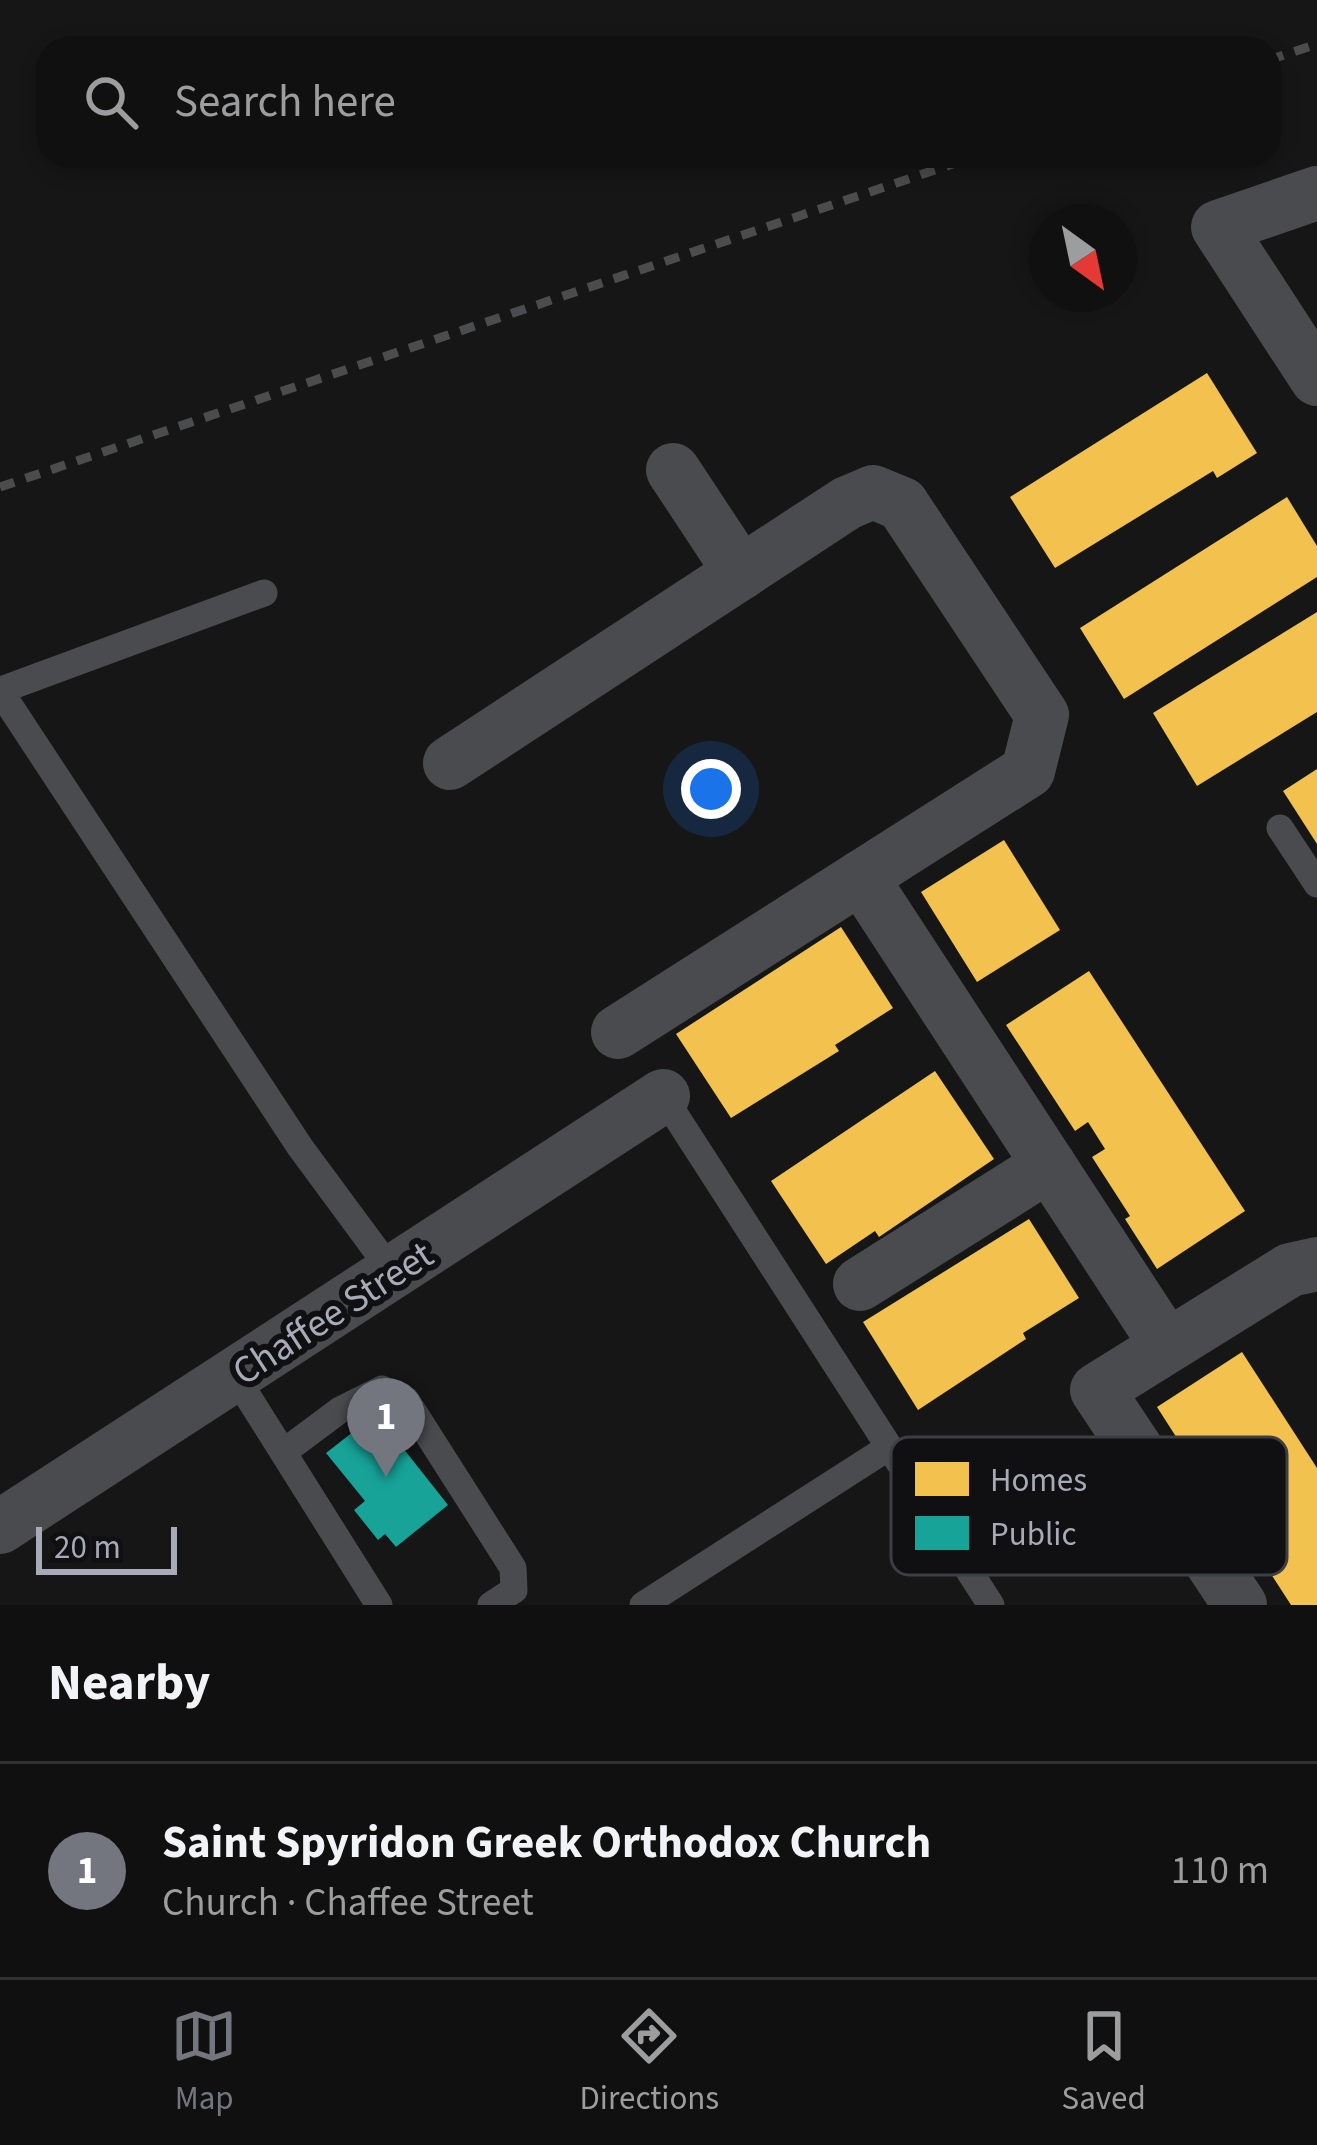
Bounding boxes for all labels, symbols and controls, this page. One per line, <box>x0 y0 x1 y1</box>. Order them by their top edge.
search box <box>36 36 1281 168</box>
icon: search <box>78 69 144 135</box>
text: Search here <box>174 70 396 134</box>
north arrow <box>1029 204 1137 312</box>
your location <box>681 759 741 819</box>
street label: Chaffee Street <box>222 1228 445 1400</box>
pin: 1 <box>347 1378 425 1477</box>
legend <box>891 1437 1287 1575</box>
text: Homes <box>990 1457 1087 1504</box>
text: Public <box>990 1511 1076 1558</box>
scale bar <box>36 1521 177 1574</box>
text: 20 m <box>54 1524 121 1571</box>
text: Nearby <box>48 1647 210 1719</box>
text: Saint Spyridon Greek Orthodox Church <box>162 1811 931 1875</box>
text: 1 <box>77 1843 97 1899</box>
text: 110 m <box>1171 1843 1269 1899</box>
text: Church · Chaffee Street <box>162 1875 534 1931</box>
tab: Map <box>171 2003 237 2122</box>
tab: Directions <box>580 2003 719 2122</box>
tab: Saved <box>1062 2003 1146 2122</box>

